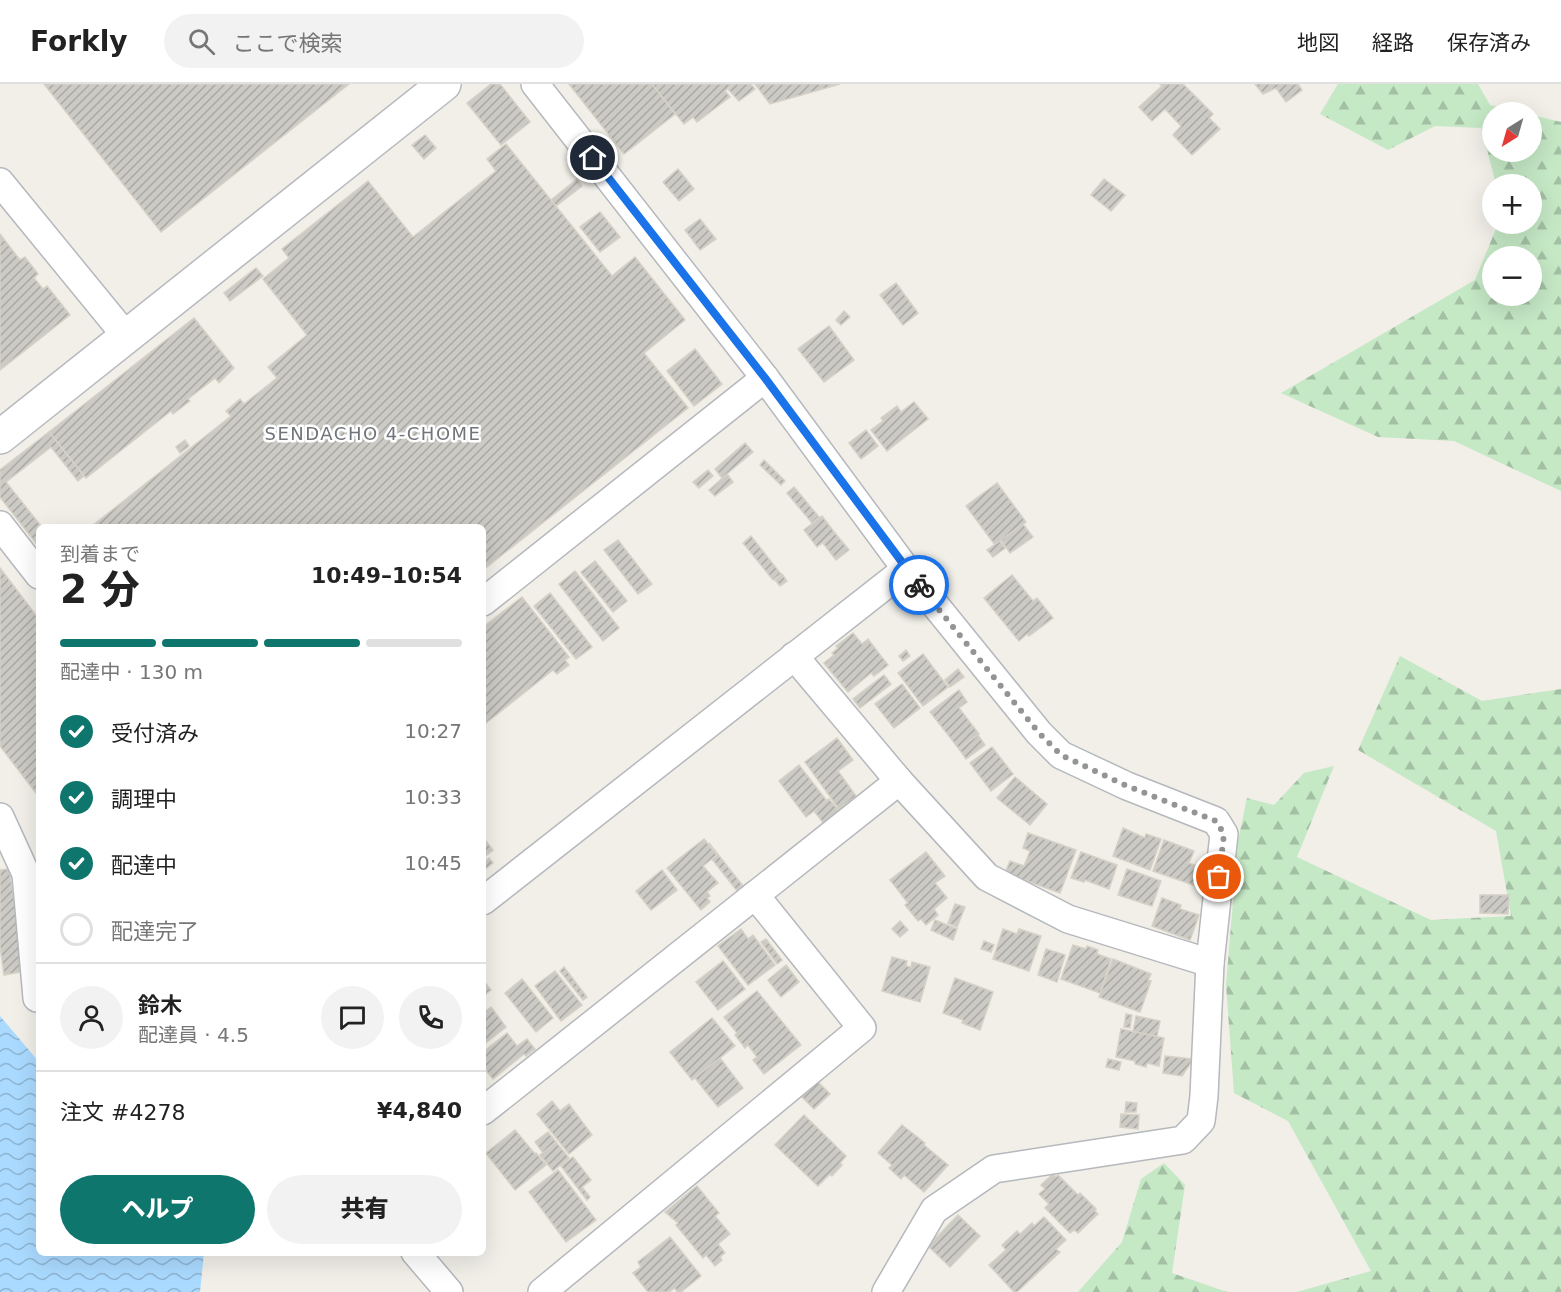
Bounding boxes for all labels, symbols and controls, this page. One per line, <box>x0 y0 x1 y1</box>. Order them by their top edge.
search box <box>164 14 584 68</box>
text: Forkly <box>30 25 128 58</box>
icon: search <box>185 25 218 58</box>
text: ここで検索 <box>233 31 343 56</box>
text: 地図 <box>1297 31 1339 55</box>
text: 経路 <box>1372 31 1414 55</box>
text: 保存済み <box>1447 31 1531 55</box>
north arrow <box>1482 102 1542 162</box>
map controls <box>1482 102 1542 306</box>
pin <box>567 132 618 183</box>
icon: home <box>576 141 609 174</box>
button: + <box>1482 174 1542 234</box>
button: − <box>1482 246 1542 306</box>
district label: SENDACHO 4-CHOME <box>265 423 481 444</box>
text: 到着まで <box>60 542 140 566</box>
courier <box>889 555 949 615</box>
text: 10:49–10:54 <box>311 563 462 588</box>
text: 2 分 <box>60 567 140 612</box>
icon: bike <box>903 569 936 602</box>
text: 配達中 · 130 m <box>60 660 203 684</box>
icon: check <box>60 715 93 748</box>
text: 10:27 <box>404 719 462 743</box>
text: 受付済み <box>111 721 199 746</box>
icon: check <box>60 781 93 814</box>
text: 10:33 <box>404 785 462 809</box>
text: 調理中 <box>111 787 177 812</box>
icon: check <box>60 847 93 880</box>
text: 10:45 <box>404 851 462 875</box>
pin <box>1193 851 1244 902</box>
text: 配達中 <box>111 853 177 878</box>
icon: bag <box>1202 860 1235 893</box>
text: 配達完了 <box>111 919 199 944</box>
button: person <box>60 986 123 1049</box>
button: chat <box>321 986 384 1049</box>
button: phone <box>399 986 462 1049</box>
text: 鈴木 <box>138 993 182 1018</box>
text: 配達員 · 4.5 <box>138 1023 249 1047</box>
text: ¥4,840 <box>377 1098 462 1123</box>
text: 注文 #4278 <box>60 1100 185 1125</box>
button: ヘルプ <box>60 1175 255 1244</box>
button: 共有 <box>267 1175 462 1244</box>

